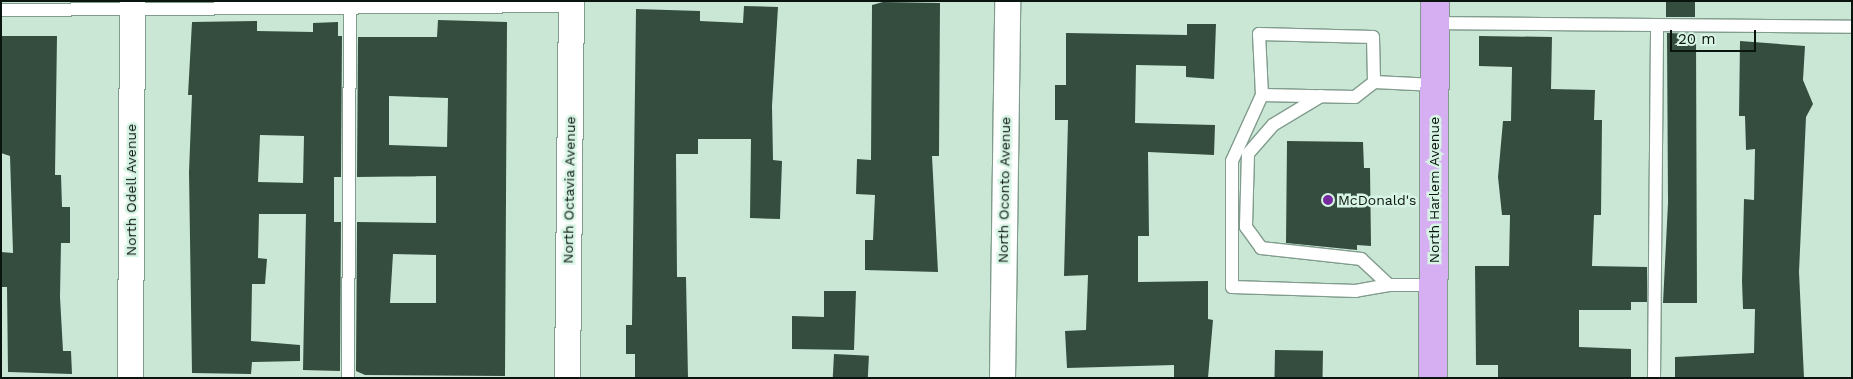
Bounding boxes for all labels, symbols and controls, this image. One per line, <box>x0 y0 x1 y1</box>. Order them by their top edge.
scale bar <box>1673 20 1759 52</box>
text: 20 m <box>1678 30 1716 48</box>
street label: North Octavia Avenue <box>559 116 579 264</box>
street label: North Oconto Avenue <box>994 116 1014 264</box>
street label: North Harlem Avenue <box>1426 117 1442 263</box>
street label: North Odell Avenue <box>123 123 139 257</box>
place label: McDonald's <box>1338 192 1416 208</box>
marker: McDonald's <box>1322 194 1334 206</box>

